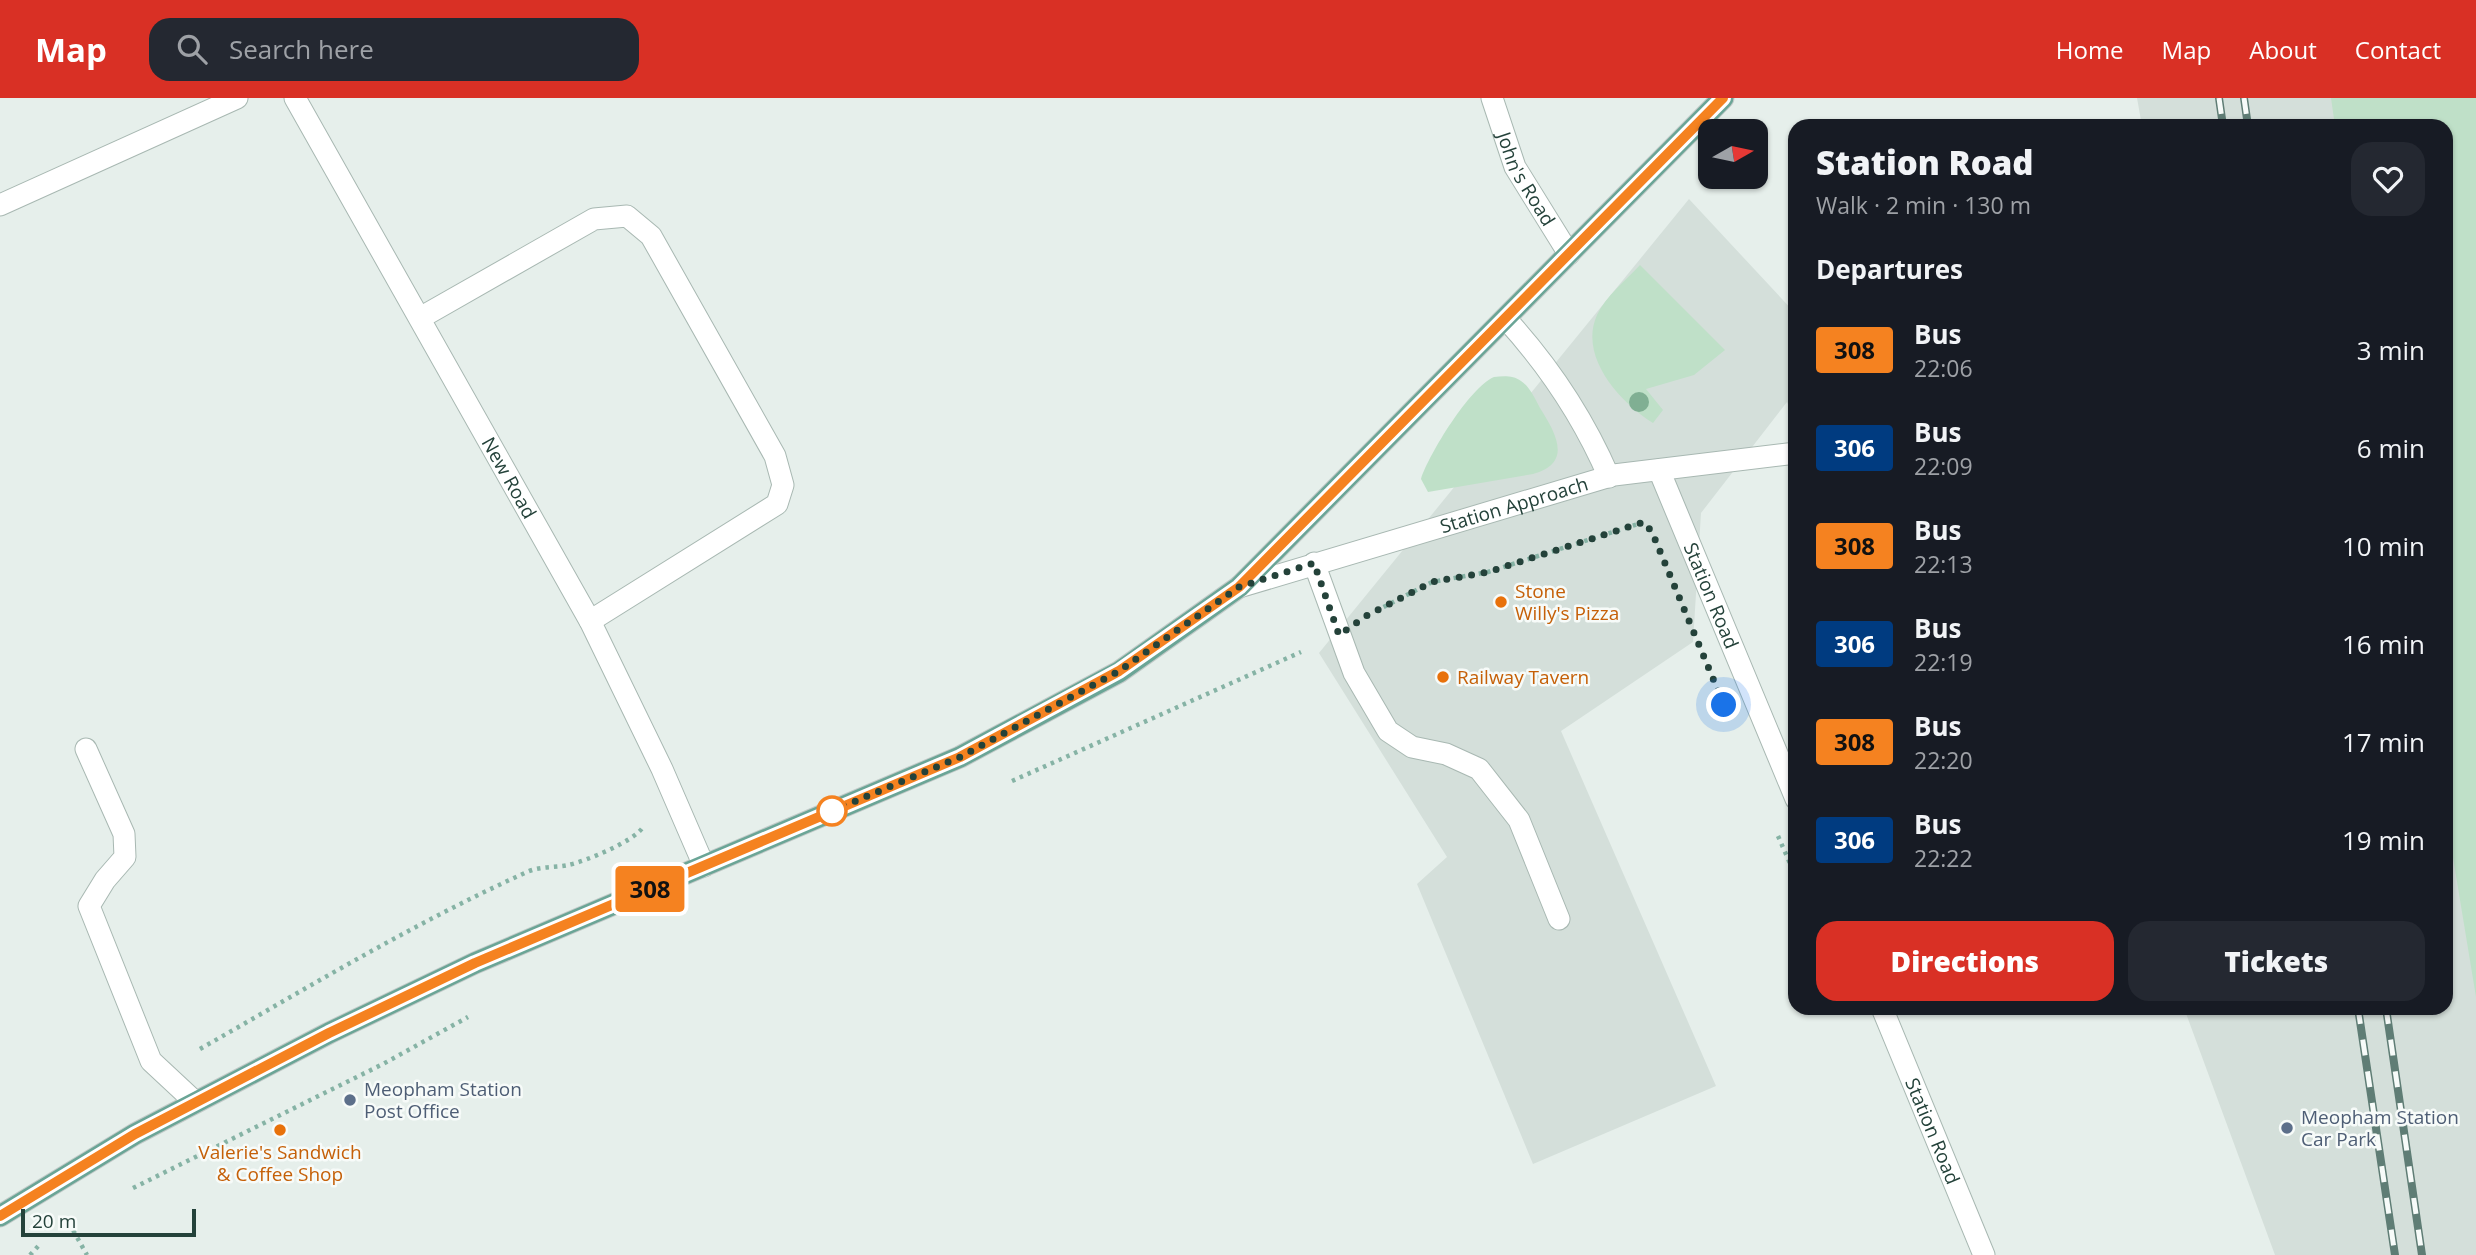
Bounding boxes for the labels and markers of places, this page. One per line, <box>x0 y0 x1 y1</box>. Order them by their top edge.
place label: Stone Willy's Pizza <box>1515 578 1619 626</box>
marker: Stone Willy's Pizza <box>1493 594 1509 610</box>
place label: Railway Tavern <box>1457 664 1589 690</box>
marker: Railway Tavern <box>1435 669 1451 685</box>
unlabelled marker <box>817 796 847 826</box>
place label: Meopham Station Post Office <box>364 1076 522 1124</box>
marker: Meopham Station Post Office <box>342 1092 358 1108</box>
place label: Meopham Station Car Park <box>2301 1104 2459 1152</box>
marker: Meopham Station Car Park <box>2279 1120 2295 1136</box>
marker: Valerie's Sandwich & Coffee Shop <box>272 1122 288 1138</box>
place label: Valerie's Sandwich & Coffee Shop <box>198 1139 362 1187</box>

